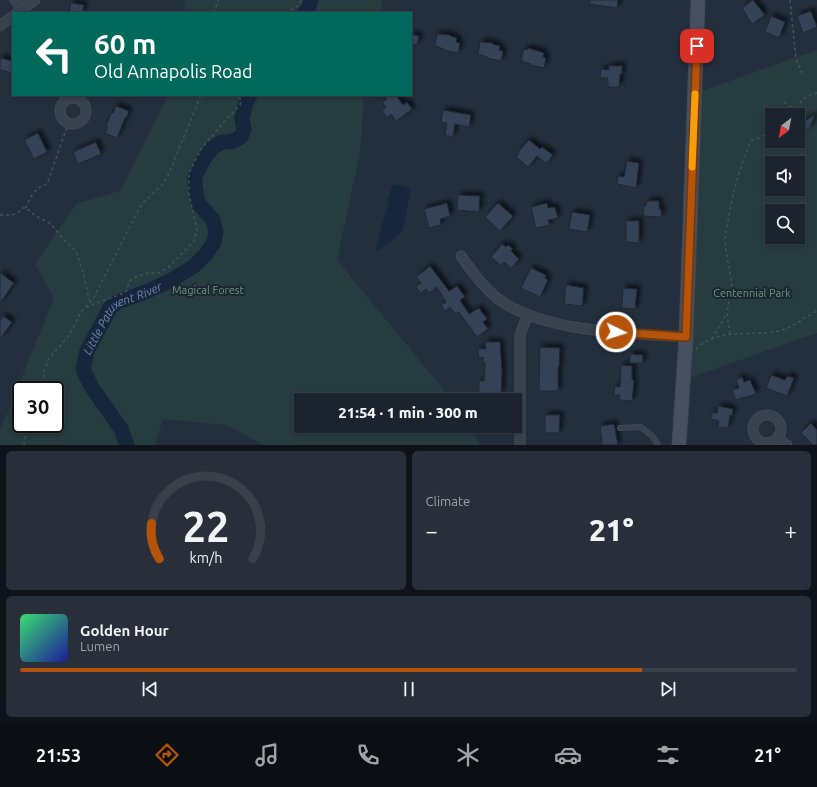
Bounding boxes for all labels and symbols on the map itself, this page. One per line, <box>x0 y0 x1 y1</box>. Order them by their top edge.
pin <box>680 29 714 63</box>
north arrow <box>765 108 805 148</box>
water label: Little Patuxent River <box>80 279 164 356</box>
park label: Magical Forest <box>172 284 245 296</box>
park label: Centennial Park <box>713 287 791 299</box>
position arrow <box>595 311 637 353</box>
speed limit sign: 30 <box>12 381 64 433</box>

